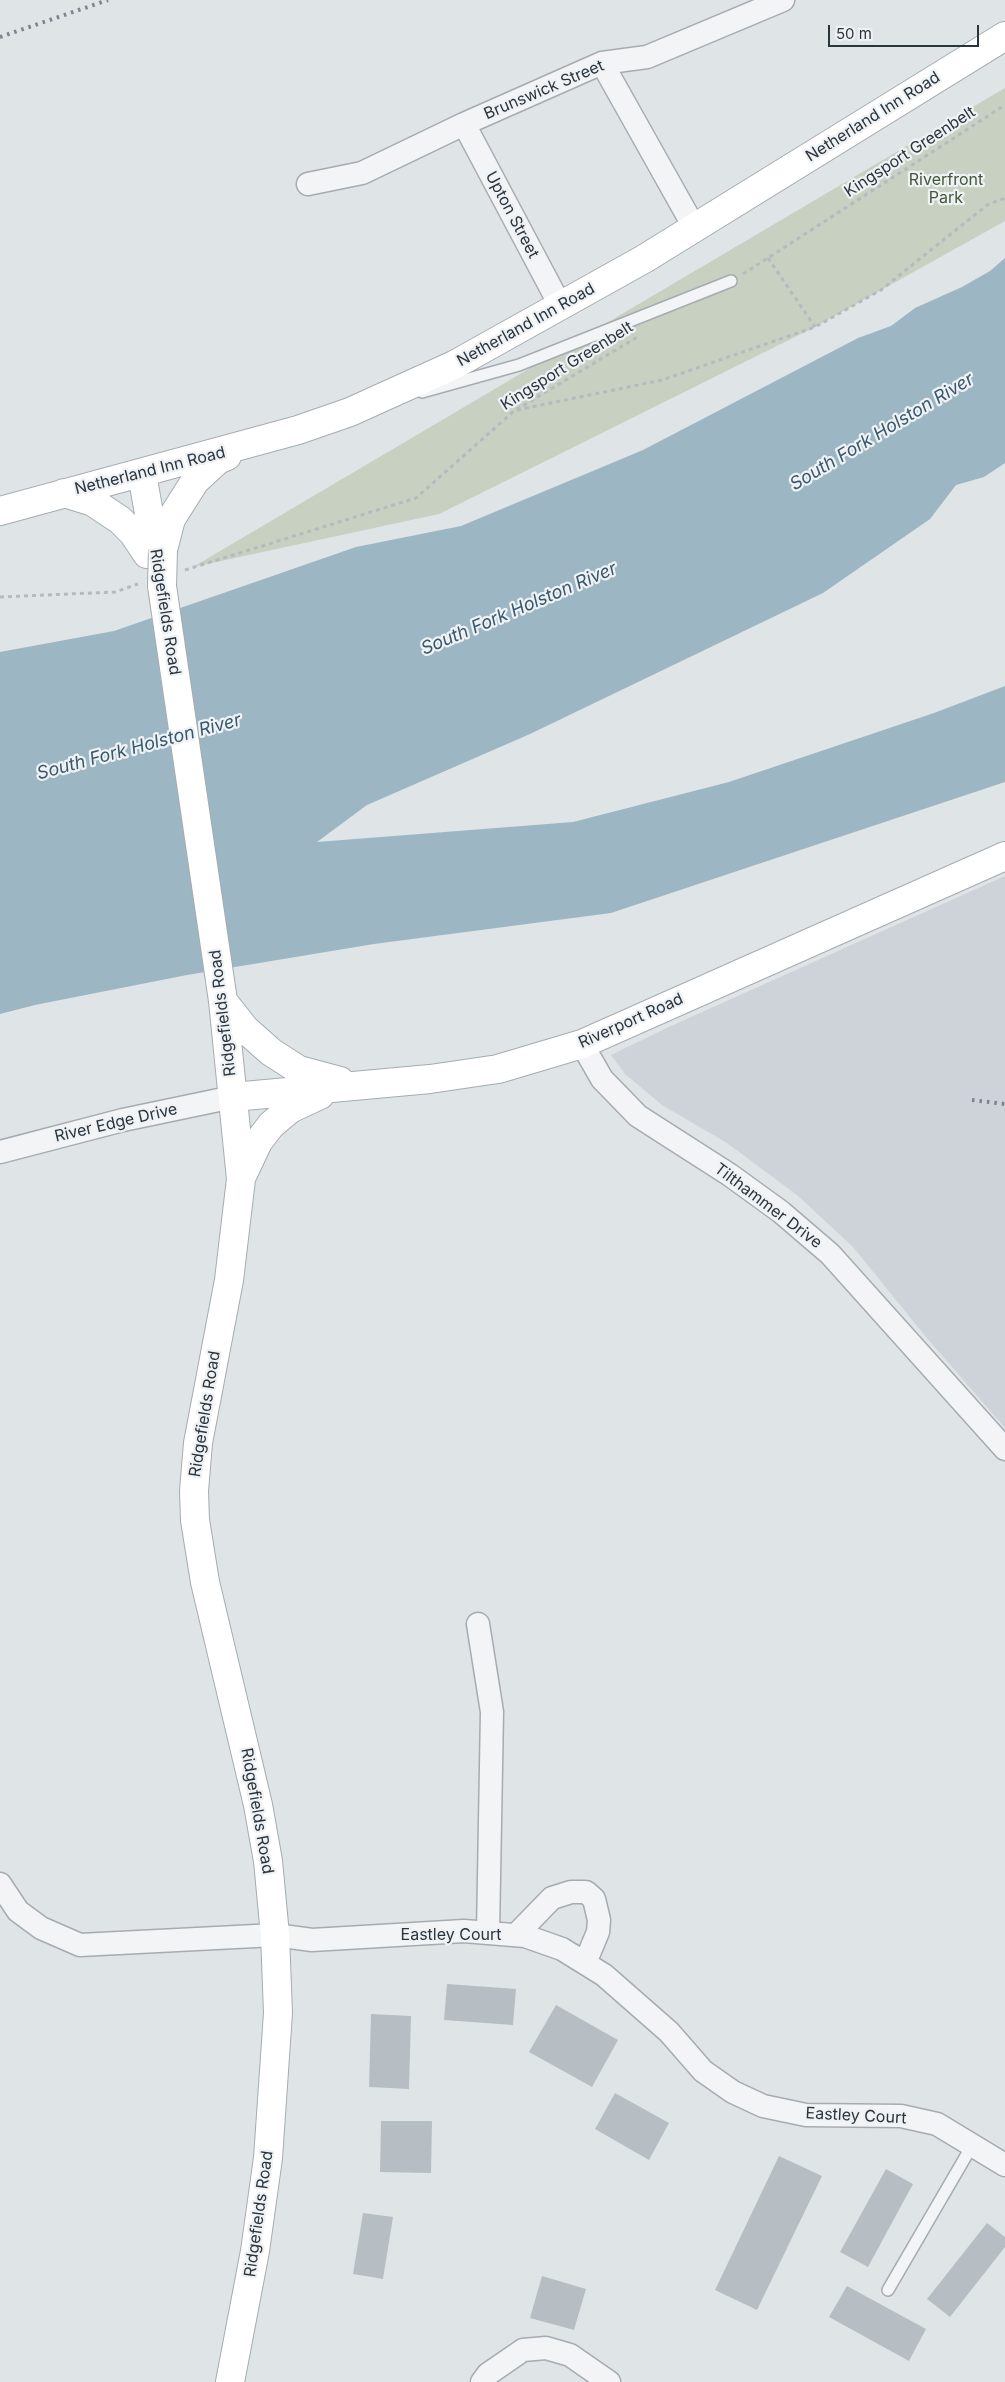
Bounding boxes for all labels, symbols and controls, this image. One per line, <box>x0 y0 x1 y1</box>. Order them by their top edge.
scale bar <box>830 15 981 47</box>
text: 50 m <box>836 24 872 43</box>
street label: Brunswick Street <box>481 56 607 124</box>
street label: Netherland Inn Road <box>802 68 944 166</box>
street label: Kingsport Greenbelt <box>841 102 979 202</box>
street label: Upton Street <box>481 168 543 262</box>
park label: Riverfront Park <box>909 170 983 208</box>
street label: Netherland Inn Road <box>454 279 598 371</box>
street label: Kingsport Greenbelt <box>497 318 637 414</box>
water label: South Fork Holston River <box>786 369 978 495</box>
street label: Netherland Inn Road <box>73 443 227 499</box>
street label: Ridgefields Road <box>146 548 184 676</box>
water label: South Fork Holston River <box>418 558 620 660</box>
water label: South Fork Holston River <box>35 709 243 785</box>
street label: Ridgefields Road <box>206 949 240 1077</box>
street label: Riverport Road <box>576 989 686 1053</box>
street label: River Edge Drive <box>53 1100 179 1146</box>
street label: Tilthammer Drive <box>710 1159 826 1253</box>
street label: Ridgefields Road <box>186 1350 224 1478</box>
street label: Ridgefields Road <box>236 1747 278 1875</box>
street label: Eastley Court <box>401 1925 501 1945</box>
street label: Eastley Court <box>805 2104 907 2128</box>
street label: Ridgefields Road <box>241 2150 277 2278</box>

